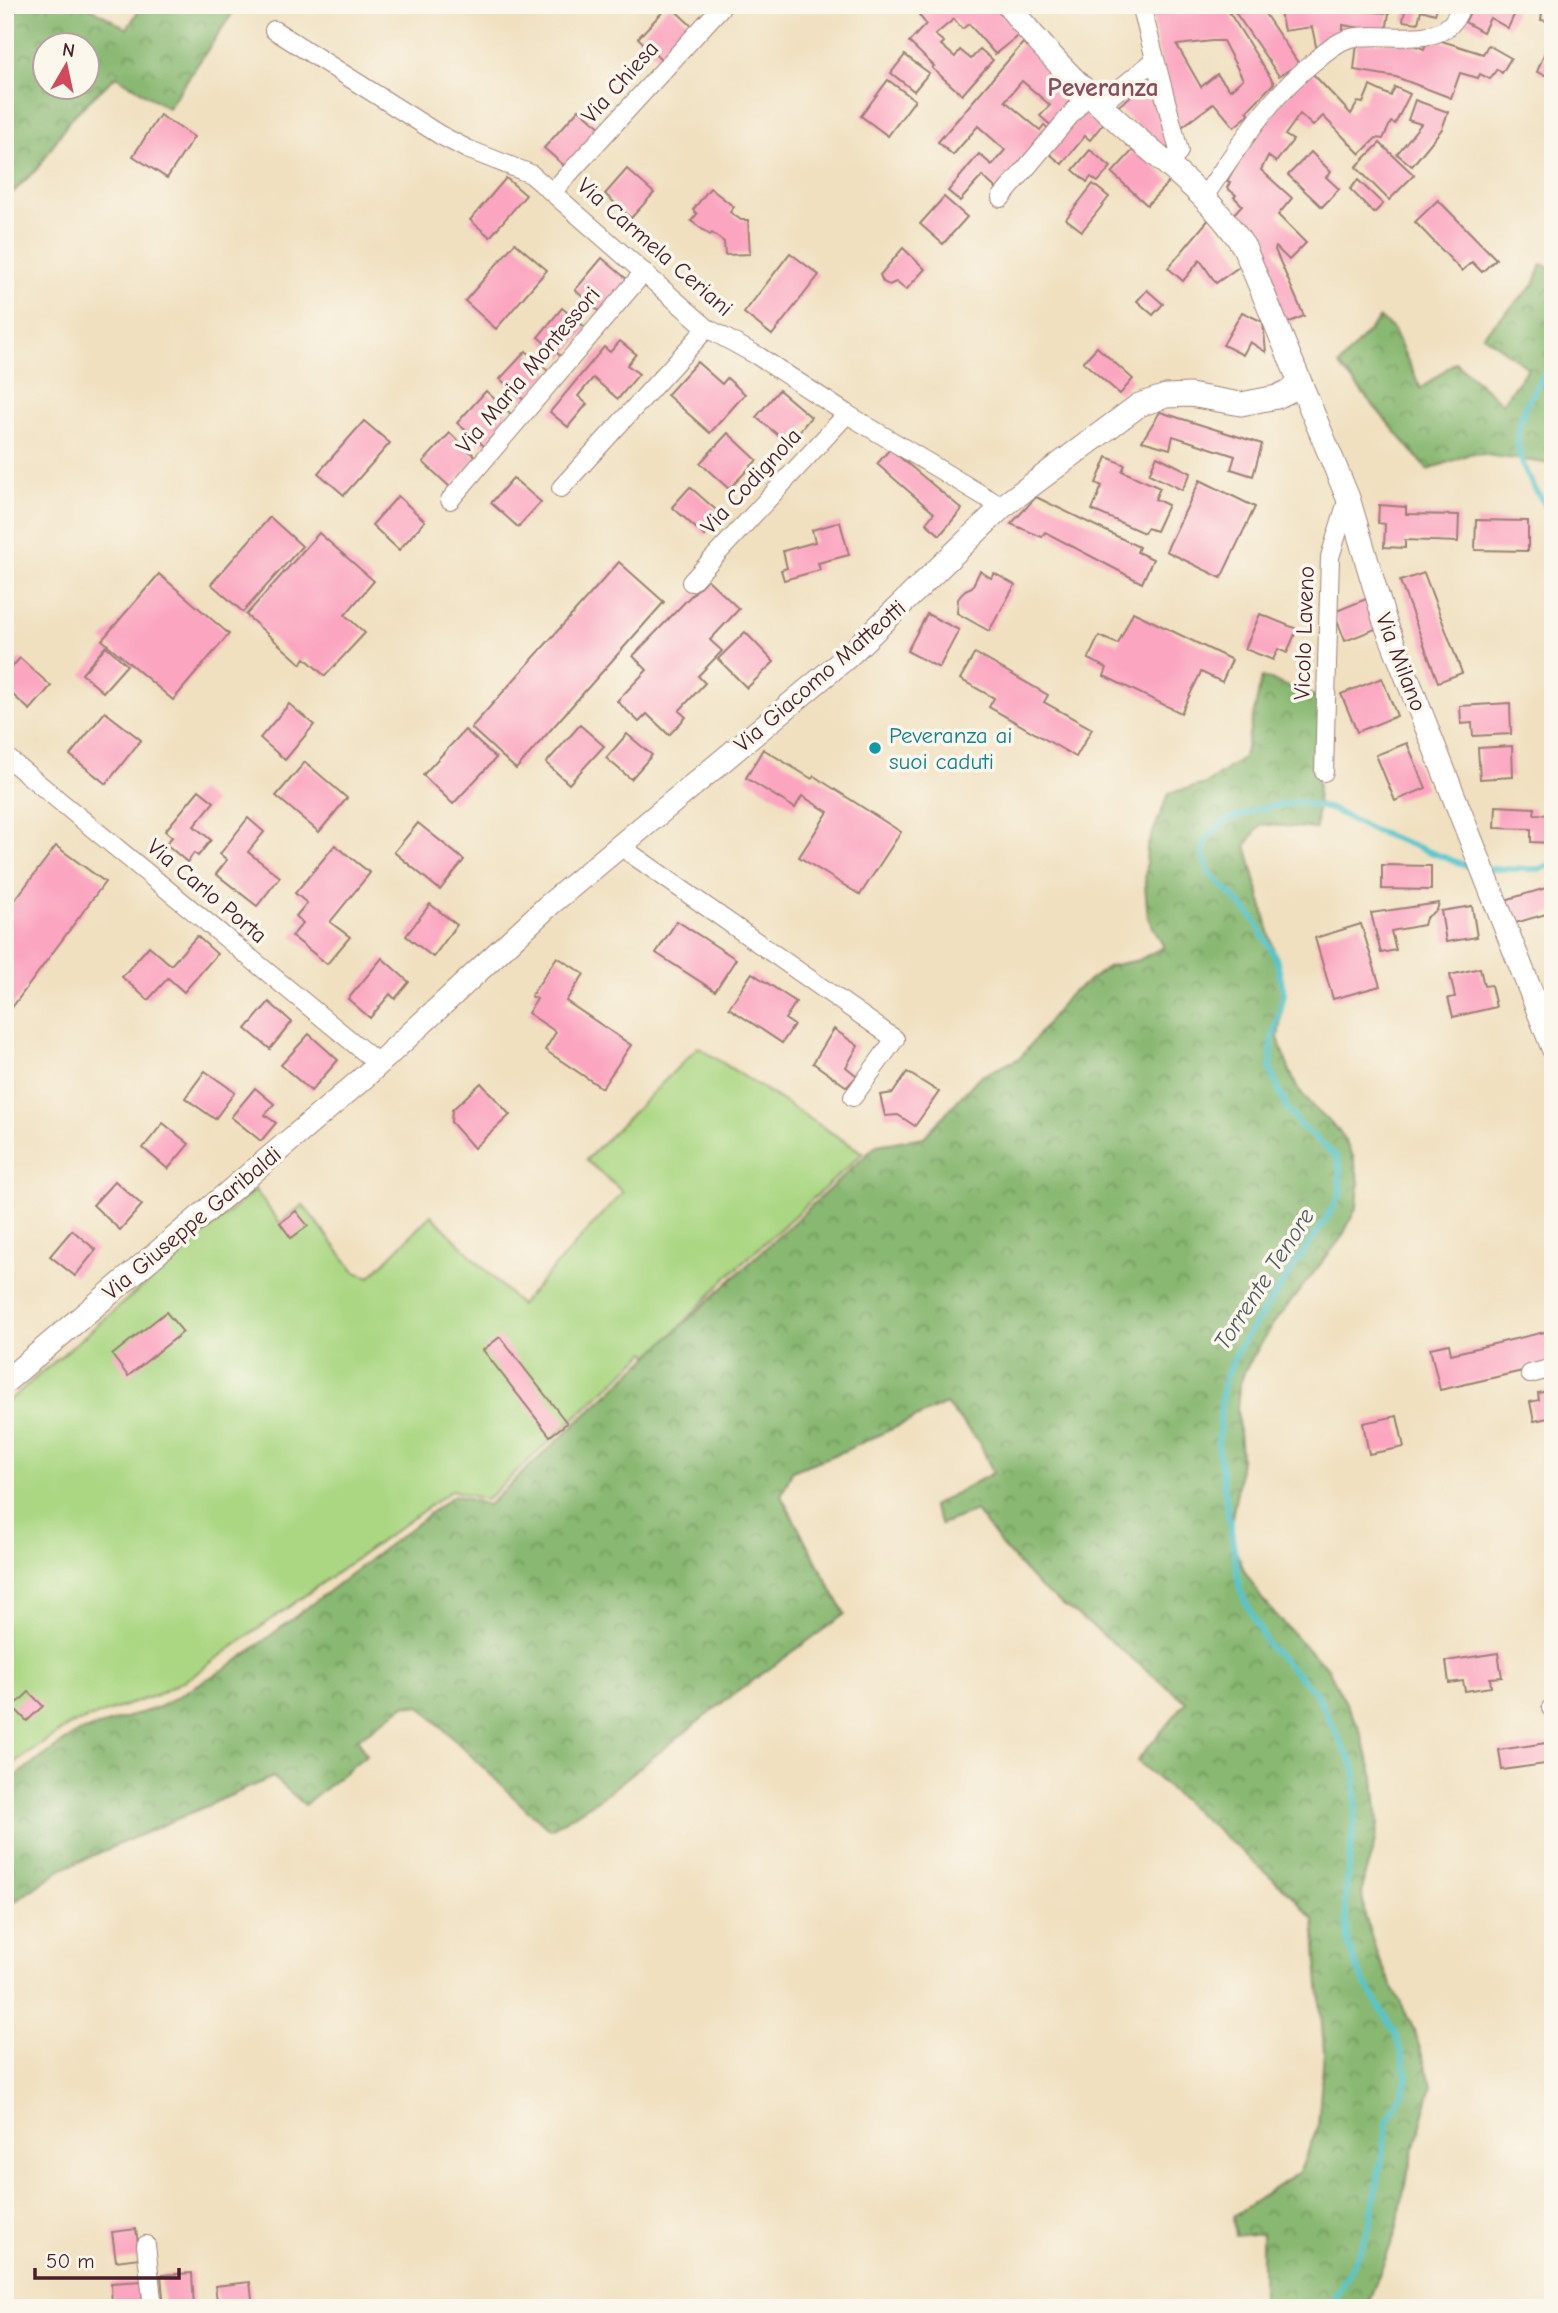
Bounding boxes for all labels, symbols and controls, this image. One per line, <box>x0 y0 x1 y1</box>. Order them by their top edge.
north arrow <box>32 32 102 102</box>
street label: Via Chiesa <box>576 35 664 129</box>
text: N <box>61 38 76 62</box>
district label: Peveranza <box>1047 73 1159 103</box>
street label: Via Carmela Ceriani <box>572 172 738 322</box>
street label: Via Maria Montessori <box>450 281 606 459</box>
street label: Via Codignola <box>695 423 807 539</box>
street label: Vicolo Laveno <box>1288 565 1320 701</box>
street label: Via Giacomo Matteotti <box>729 594 911 758</box>
street label: Via Milano <box>1370 609 1432 715</box>
place label: Peveranza ai suoi caduti <box>889 722 1013 775</box>
marker: Peveranza ai suoi caduti <box>867 740 883 756</box>
street label: Via Carlo Porta <box>142 833 272 949</box>
street label: Via Giuseppe Garibaldi <box>97 1141 287 1305</box>
water label: Torrente Tenore <box>1208 1203 1320 1355</box>
scale bar <box>35 2236 178 2280</box>
text: 50 m <box>46 2249 95 2273</box>

